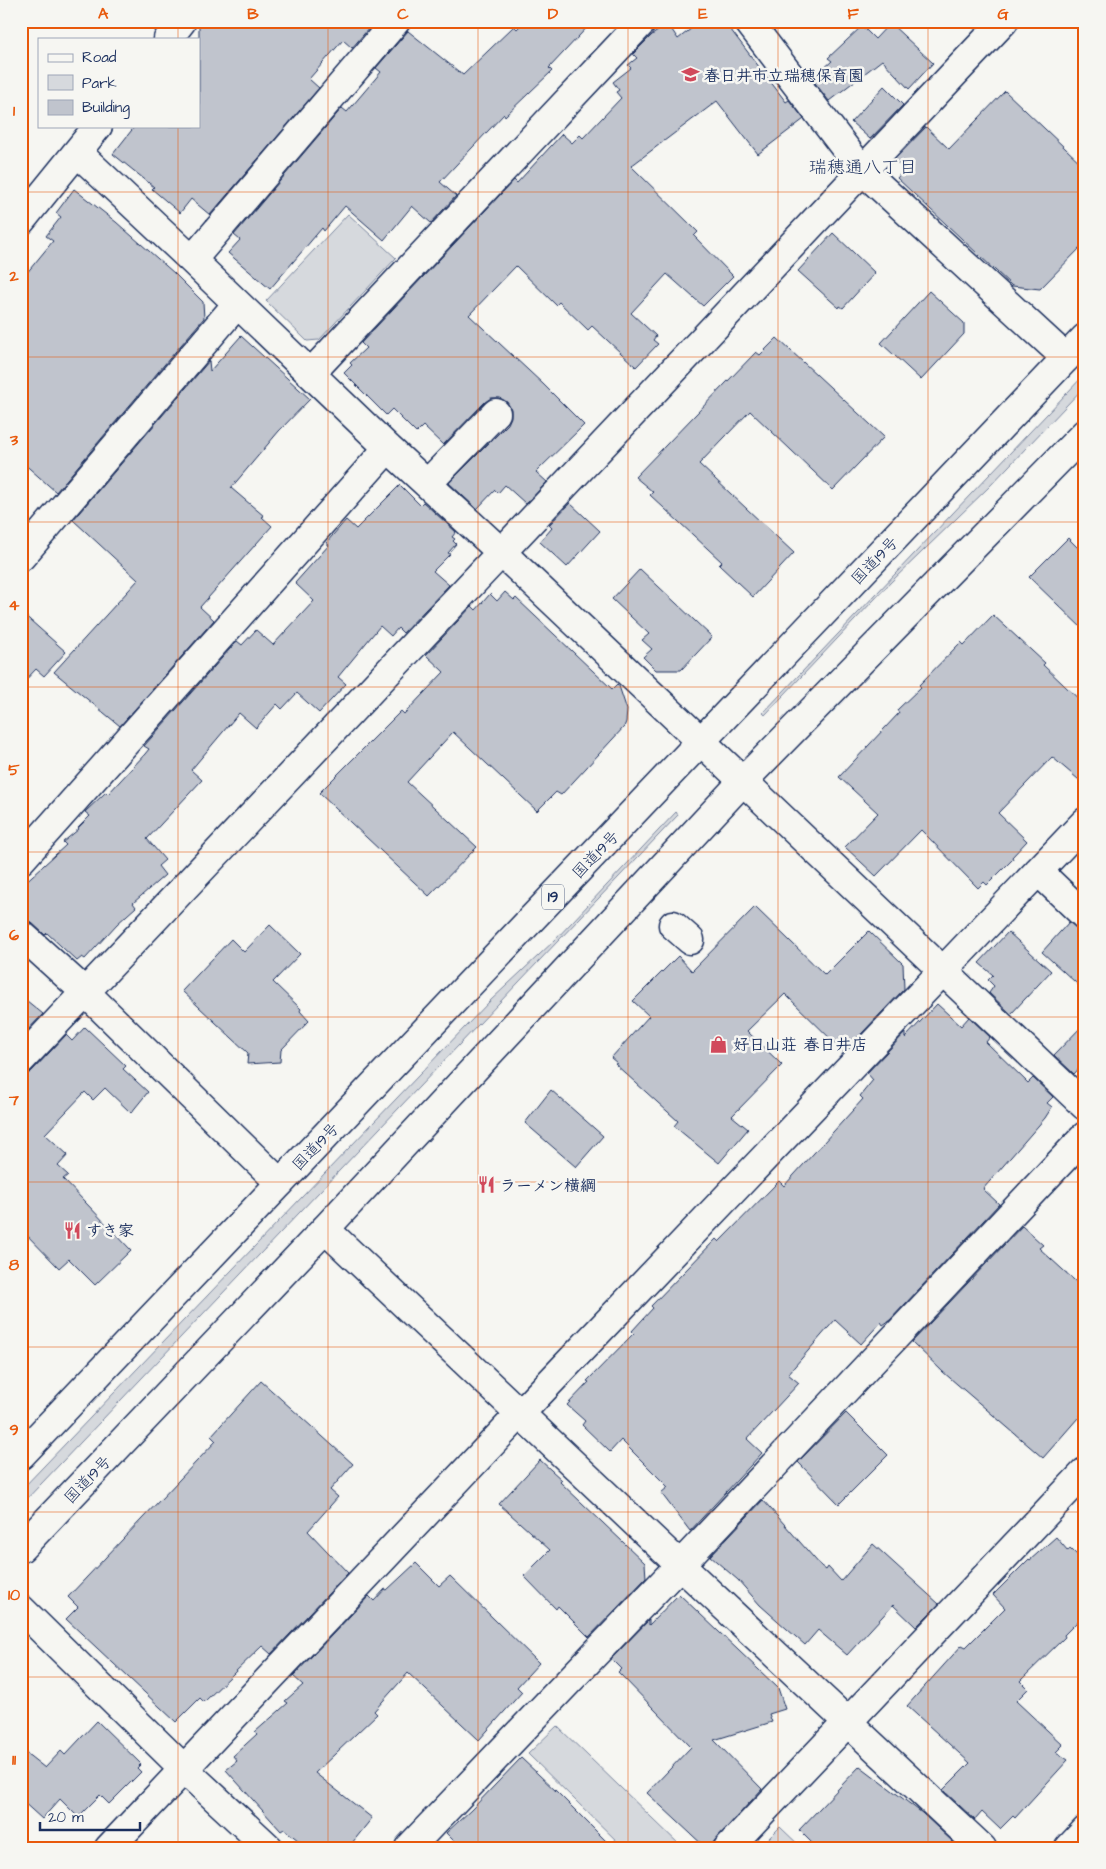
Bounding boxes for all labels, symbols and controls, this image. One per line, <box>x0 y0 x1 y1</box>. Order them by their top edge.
text: A <box>98 3 109 25</box>
text: B <box>247 3 259 25</box>
text: C <box>397 3 409 25</box>
text: D <box>548 3 559 25</box>
text: E <box>698 3 708 25</box>
text: F <box>847 3 859 25</box>
text: G <box>997 3 1009 25</box>
legend <box>38 38 200 128</box>
text: Road <box>82 47 117 68</box>
school or university icon: 春日井市立瑞穂保育園 <box>680 65 700 85</box>
place label: 春日井市立瑞穂保育園 <box>704 65 864 87</box>
text: Park <box>82 73 117 94</box>
text: Building <box>82 97 130 119</box>
text: 1 <box>13 100 16 122</box>
district label: 瑞穂通八丁目 <box>809 155 917 180</box>
text: 2 <box>8 265 19 287</box>
text: 3 <box>9 429 19 451</box>
street label: 国道19号 <box>846 532 903 590</box>
text: 4 <box>9 594 20 616</box>
text: 5 <box>8 759 20 781</box>
street label: 国道19号 <box>567 826 624 884</box>
road number: 19 <box>542 884 564 910</box>
text: 6 <box>9 924 19 946</box>
shop icon: 好日山荘 春日井店 <box>709 1034 729 1054</box>
place label: 好日山荘 春日井店 <box>733 1034 867 1056</box>
text: 7 <box>8 1089 19 1111</box>
street label: 国道19号 <box>287 1118 344 1176</box>
restaurant icon: ラーメン横綱 <box>476 1175 496 1195</box>
place label: ラーメン横綱 <box>500 1175 596 1197</box>
restaurant icon: すき家 <box>62 1220 82 1240</box>
place label: すき家 <box>86 1220 134 1242</box>
text: 8 <box>9 1254 20 1276</box>
text: 9 <box>9 1419 19 1441</box>
street label: 国道19号 <box>59 1451 116 1509</box>
text: 10 <box>8 1584 20 1606</box>
text: 11 <box>12 1749 17 1771</box>
scale bar <box>40 1799 140 1831</box>
text: 20 m <box>48 1807 84 1828</box>

